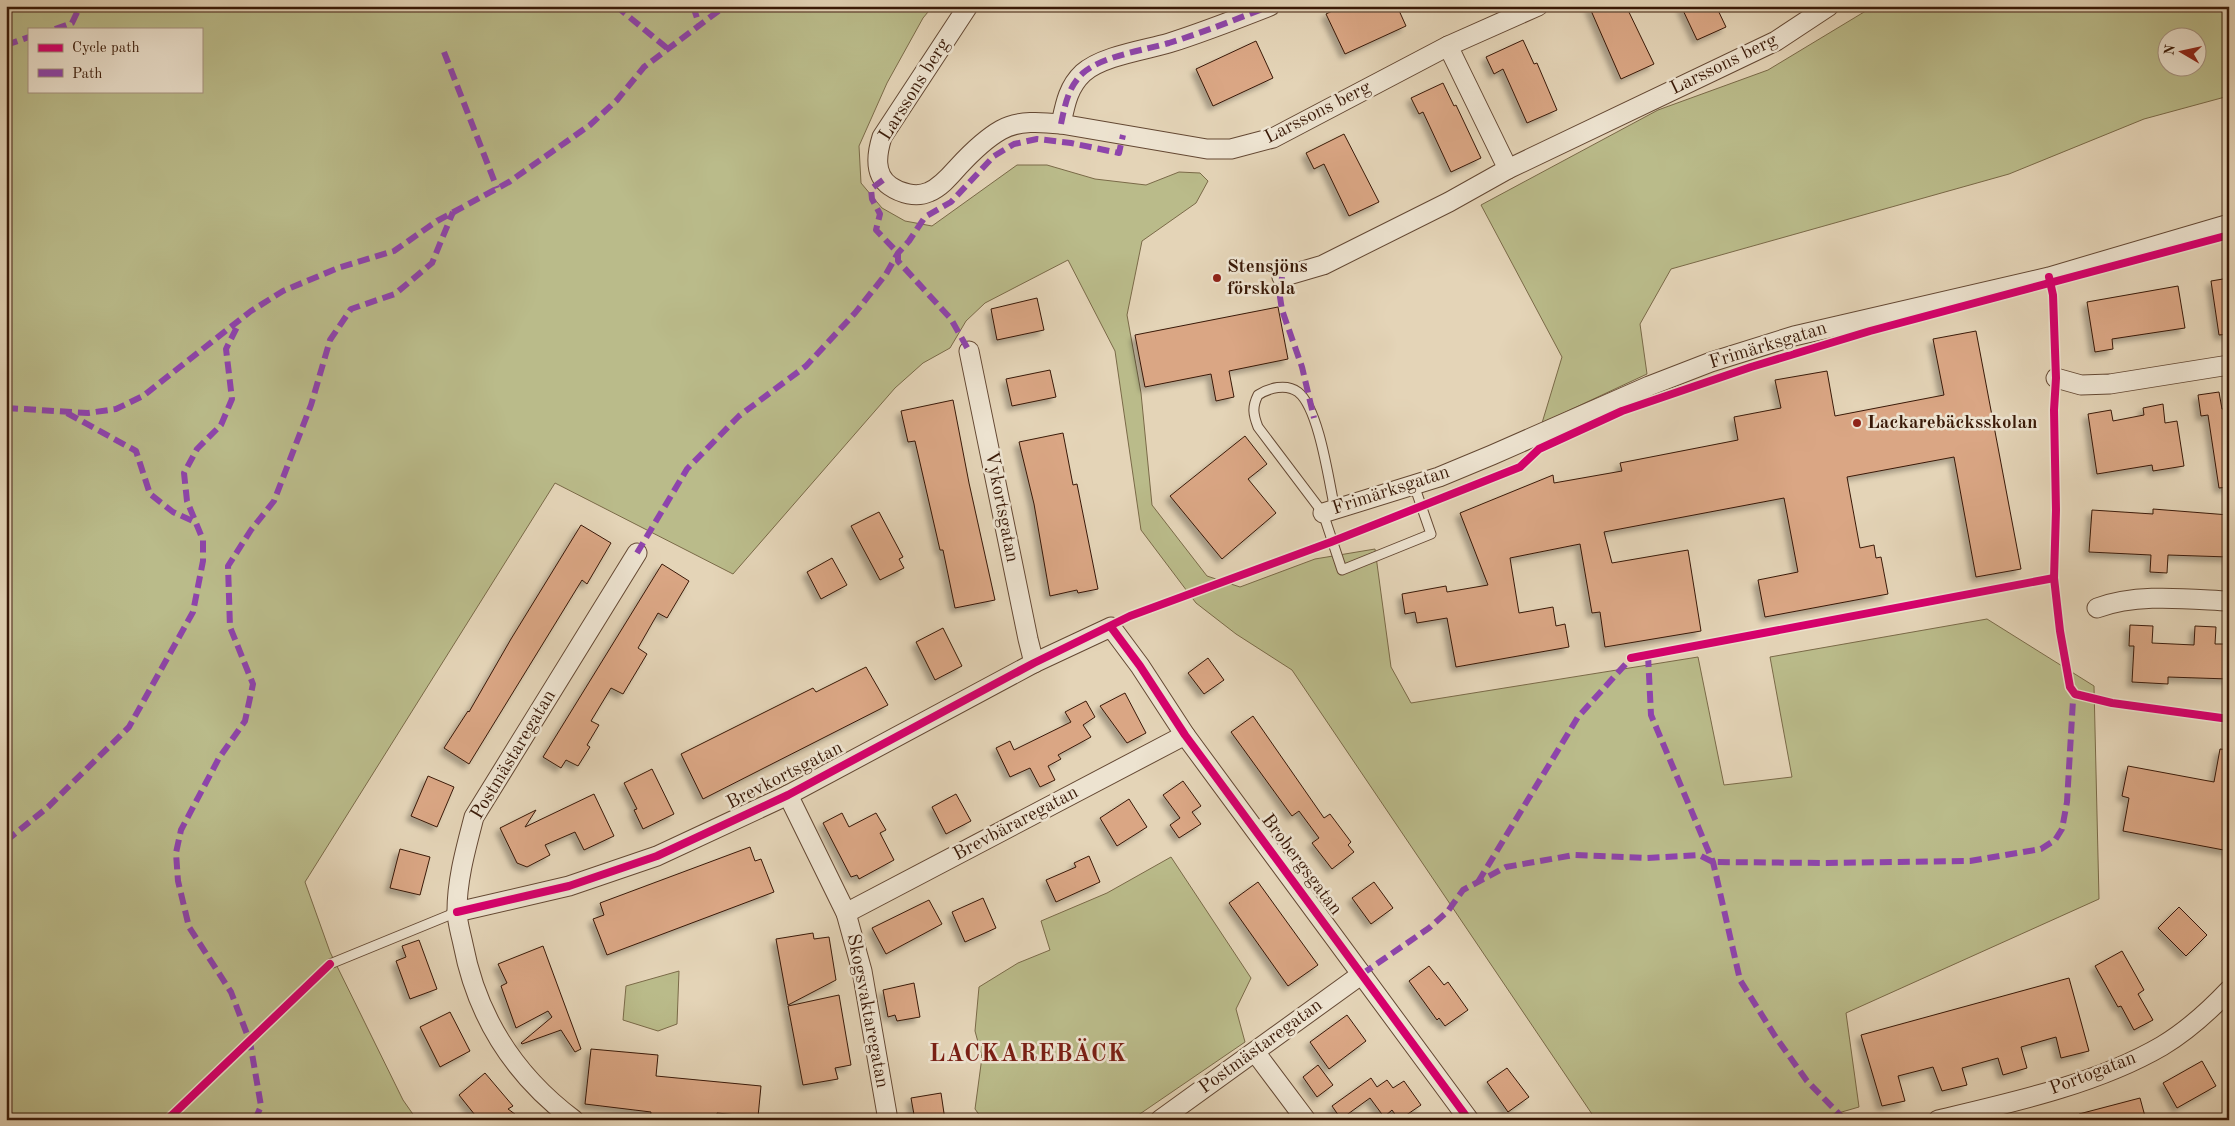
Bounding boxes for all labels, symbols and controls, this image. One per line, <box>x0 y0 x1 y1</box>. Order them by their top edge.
legend <box>28 28 202 92</box>
north arrow <box>2158 28 2208 78</box>
street label: Larssons berg <box>1668 31 1781 99</box>
street label: Larssons berg <box>876 35 954 144</box>
text: Cycle path <box>72 41 140 56</box>
text: N <box>2162 43 2178 57</box>
text: Path <box>72 67 102 82</box>
street label: Larssons berg <box>1262 78 1375 148</box>
place label: Stensjöns förskola <box>1227 258 1308 299</box>
marker: Stensjöns förskola <box>1211 272 1223 284</box>
street label: Frimärksgatan <box>1707 319 1829 373</box>
place label: Lackarebäcksskolan <box>1867 414 2038 433</box>
marker: Lackarebäcksskolan <box>1851 417 1863 429</box>
street label: Vykortsgatan <box>981 450 1021 564</box>
street label: Frimärksgatan <box>1330 463 1452 519</box>
street label: Postmästaregatan <box>468 687 560 823</box>
street label: Brevkortsgatan <box>724 739 846 813</box>
street label: Brevbäraregatan <box>950 783 1082 865</box>
street label: Brobergsgatan <box>1257 811 1345 919</box>
street label: Skogsvaktaregatan <box>843 932 891 1090</box>
street label: Postmästaregatan <box>1196 996 1326 1098</box>
district label: LACKAREBÄCK <box>929 1038 1127 1067</box>
street label: Portogatan <box>2047 1049 2139 1099</box>

